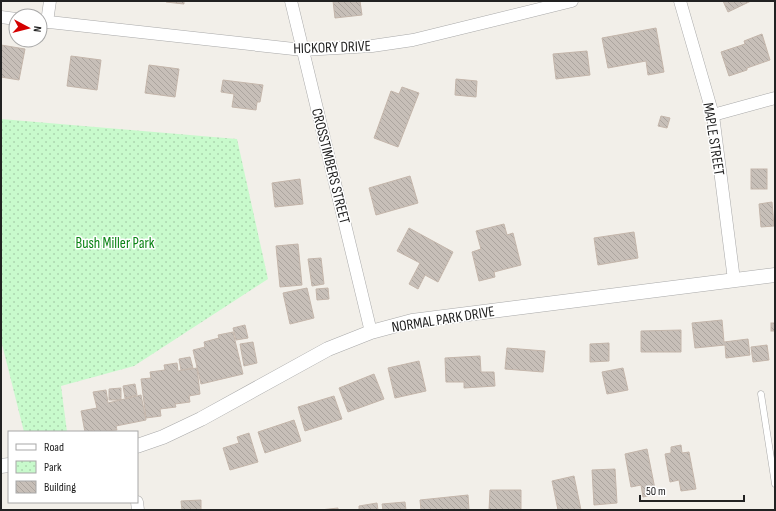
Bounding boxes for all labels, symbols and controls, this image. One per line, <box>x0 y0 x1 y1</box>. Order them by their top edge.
north arrow <box>8 8 48 48</box>
text: N <box>31 25 44 33</box>
street label: HICKORY DRIVE <box>293 37 371 58</box>
street label: MAPLE STREET <box>698 101 729 177</box>
street label: CROSSTIMBERS STREET <box>307 106 354 226</box>
park label: Bush Miller Park <box>75 234 155 253</box>
street label: NORMAL PARK DRIVE <box>390 302 496 337</box>
legend <box>8 431 138 503</box>
text: Road <box>44 440 64 455</box>
text: Park <box>44 460 62 475</box>
scale bar <box>640 477 744 503</box>
text: Building <box>44 480 76 495</box>
text: 50 m <box>646 484 666 499</box>

